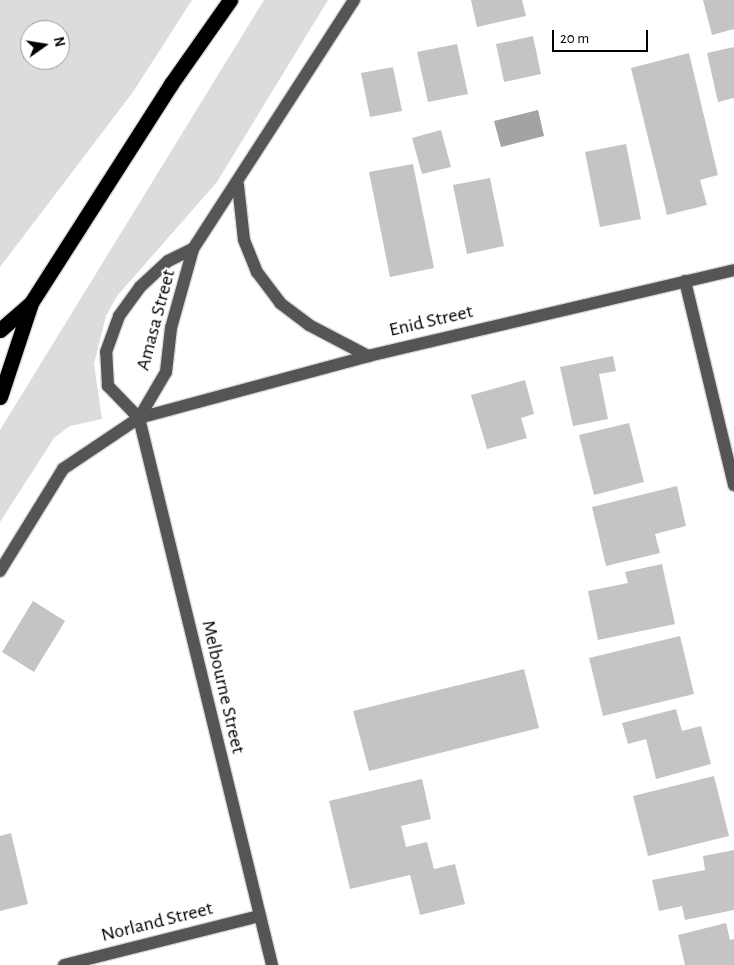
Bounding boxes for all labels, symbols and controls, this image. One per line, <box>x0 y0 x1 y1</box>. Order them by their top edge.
north arrow <box>20 20 70 70</box>
scale bar <box>554 20 650 52</box>
text: 20 m <box>560 31 589 46</box>
text: N <box>51 36 67 48</box>
street label: Amasa Street <box>131 267 181 373</box>
street label: Enid Street <box>387 300 475 342</box>
street label: Melbourne Street <box>196 618 250 756</box>
street label: Norland Street <box>99 897 215 947</box>

